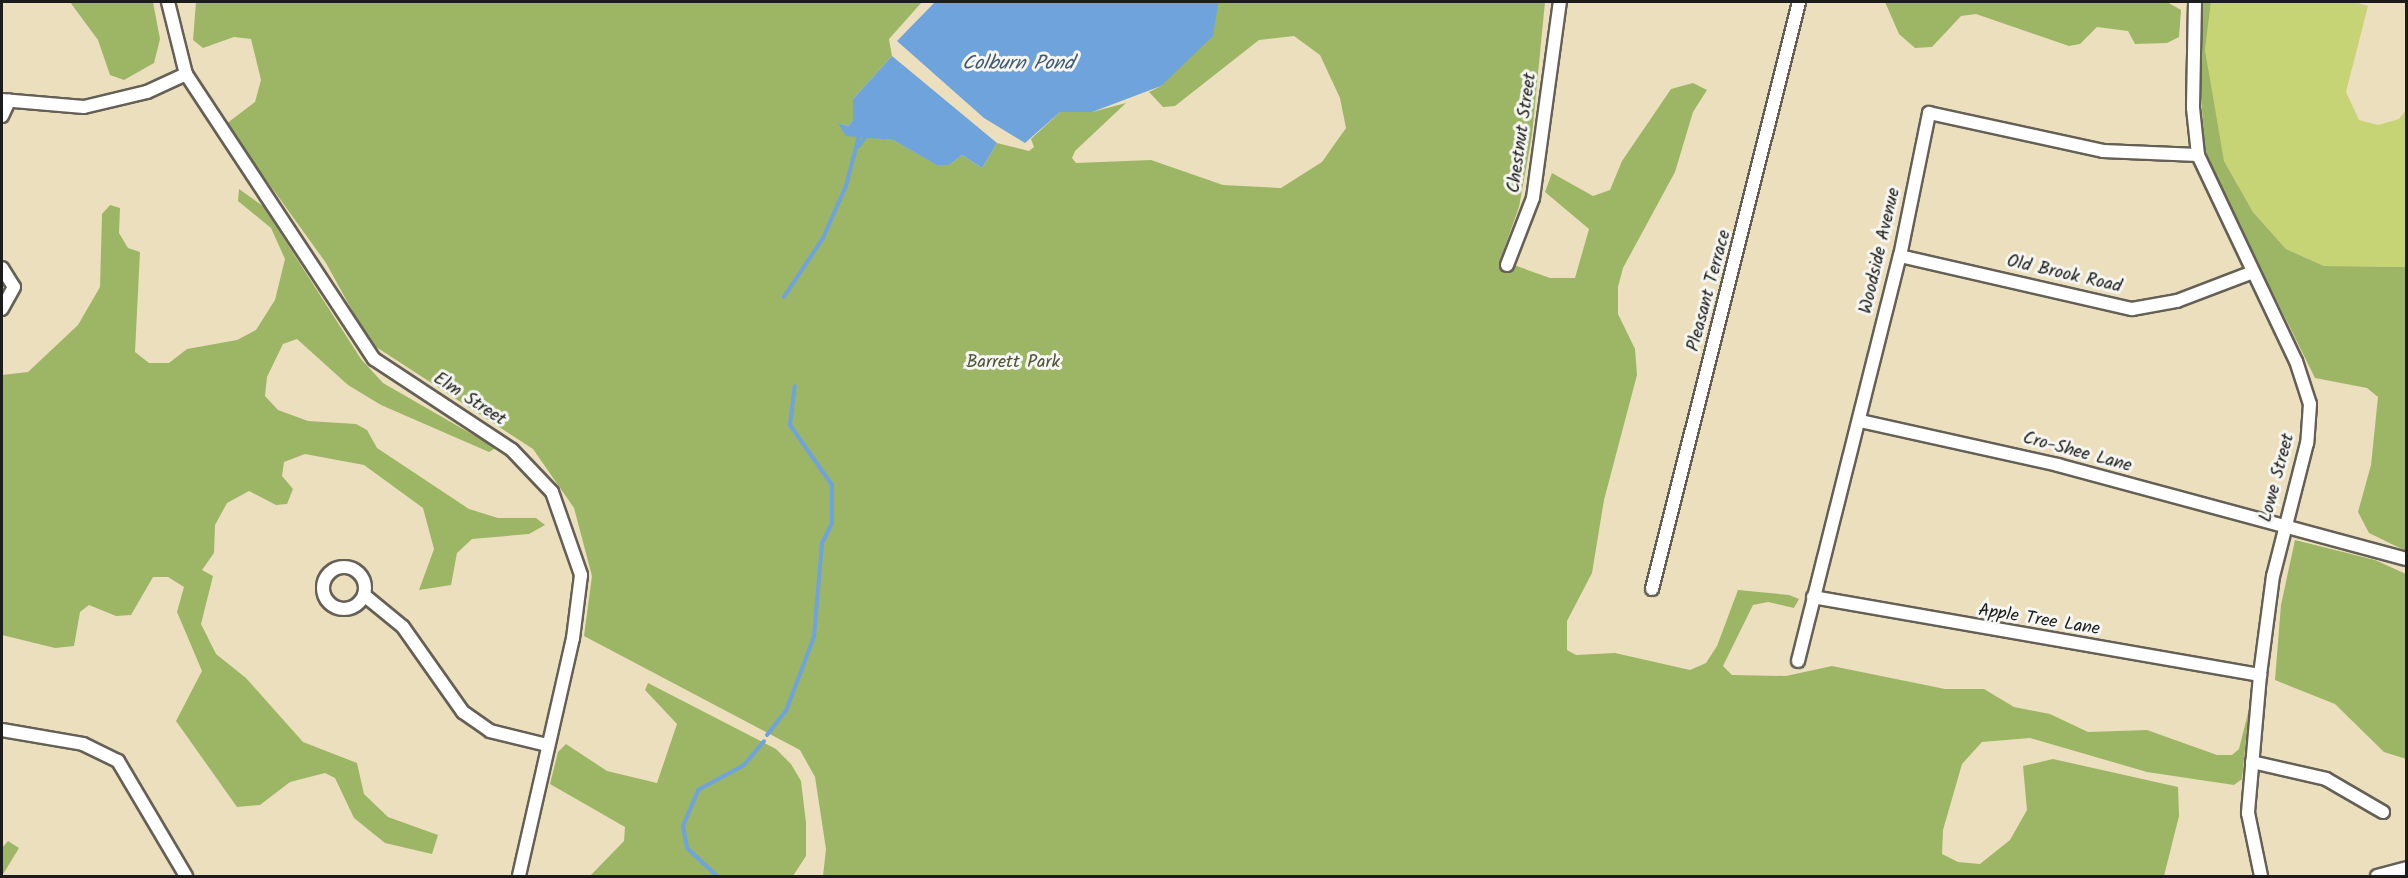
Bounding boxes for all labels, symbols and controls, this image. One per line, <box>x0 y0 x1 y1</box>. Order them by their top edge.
water label: Colburn Pond <box>962 52 1074 76</box>
street label: Chestnut Street <box>1504 71 1542 195</box>
street label: Woodside Avenue <box>1856 186 1906 316</box>
street label: Pleasant Terrace <box>1683 228 1737 354</box>
street label: Old Brook Road <box>2005 251 2123 299</box>
park label: Barrett Park <box>966 352 1060 374</box>
street label: Elm Street <box>429 369 509 431</box>
street label: Cro-Shee Lane <box>2020 428 2134 478</box>
street label: Lowe Street <box>2256 431 2300 525</box>
street label: Apple Tree Lane <box>1977 601 2101 641</box>

